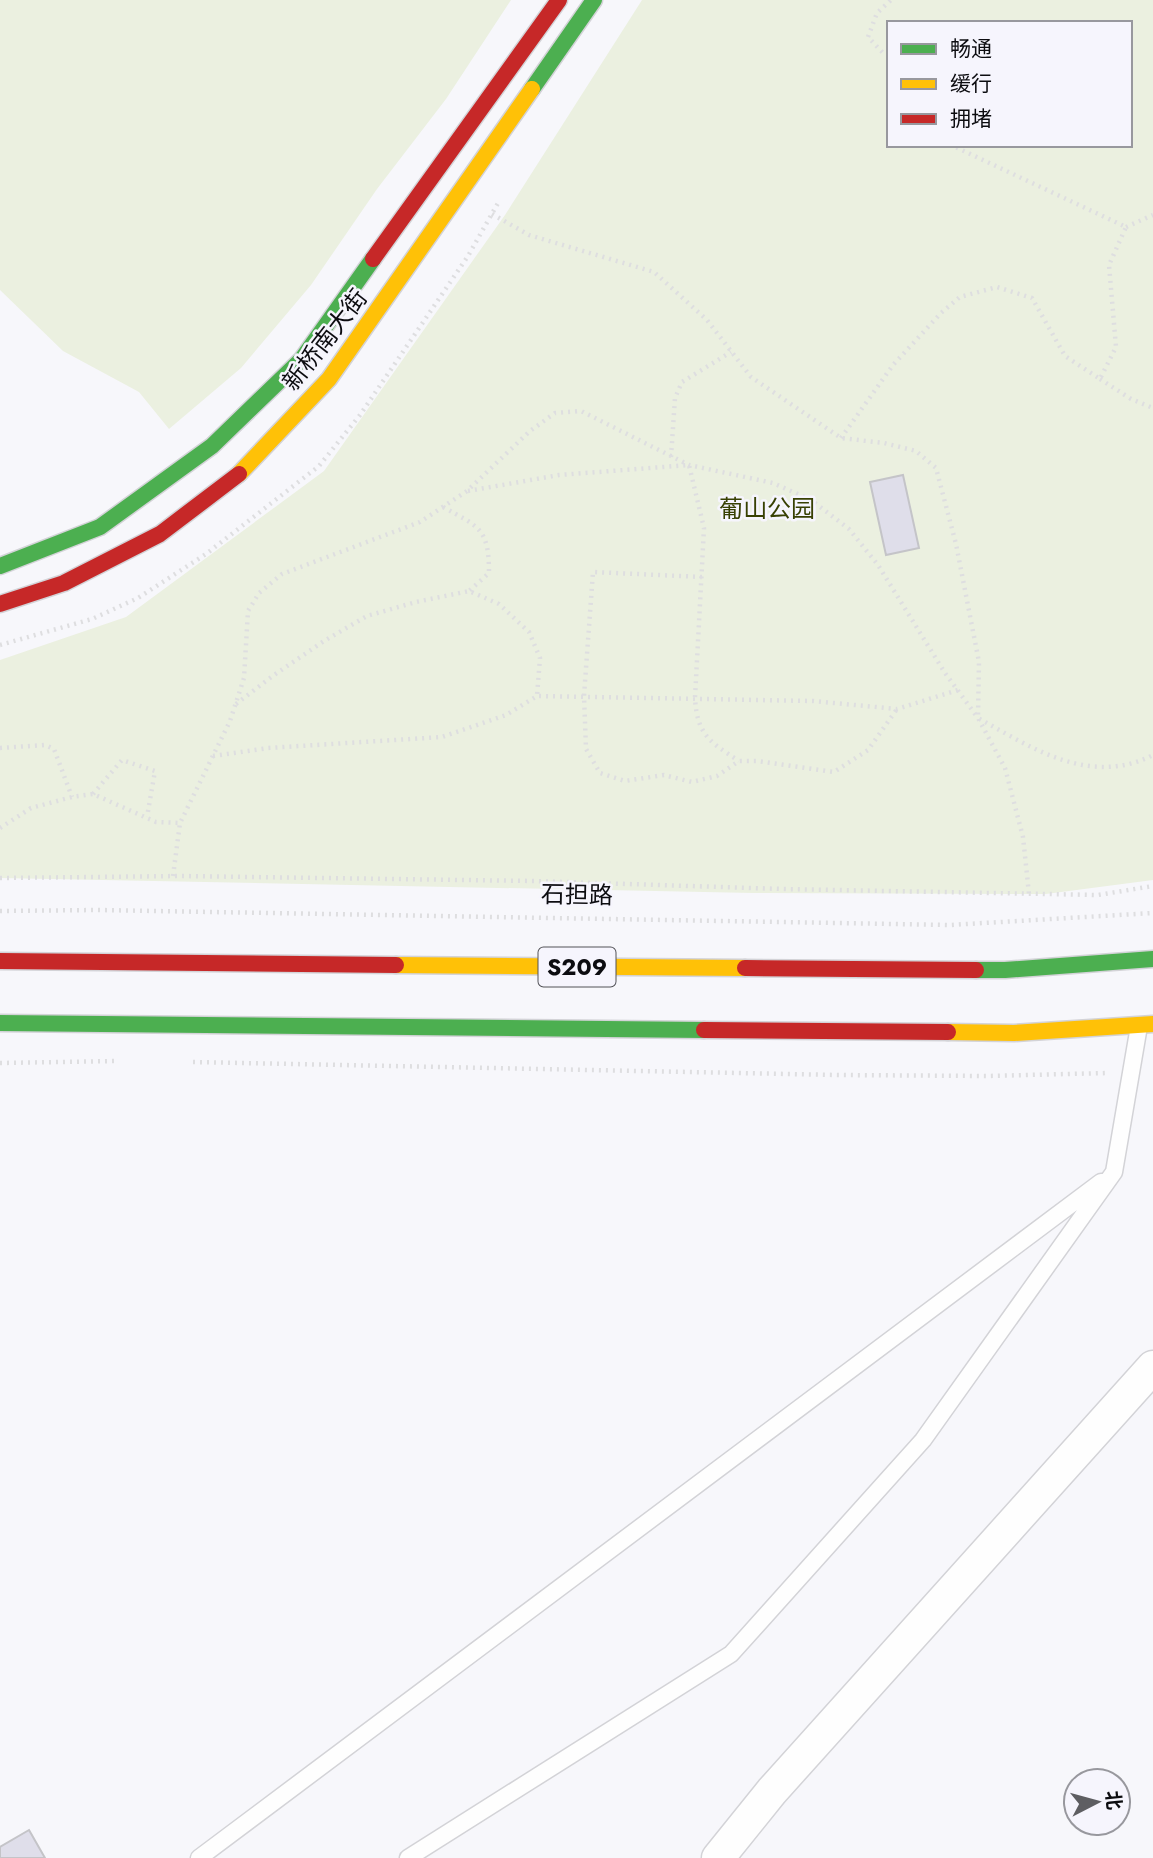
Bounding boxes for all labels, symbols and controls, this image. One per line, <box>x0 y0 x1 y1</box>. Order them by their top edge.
legend <box>887 21 1132 147</box>
text: 畅通 <box>950 34 992 64</box>
text: 缓行 <box>950 69 992 99</box>
text: 拥堵 <box>950 104 992 134</box>
street label: 新桥南大街 <box>274 282 375 398</box>
park label: 葡山公园 <box>719 491 815 526</box>
street label: 石担路 <box>541 876 613 913</box>
road number: S209 <box>538 948 616 986</box>
north arrow <box>1062 1767 1132 1837</box>
text: 北 <box>1099 1789 1128 1811</box>

